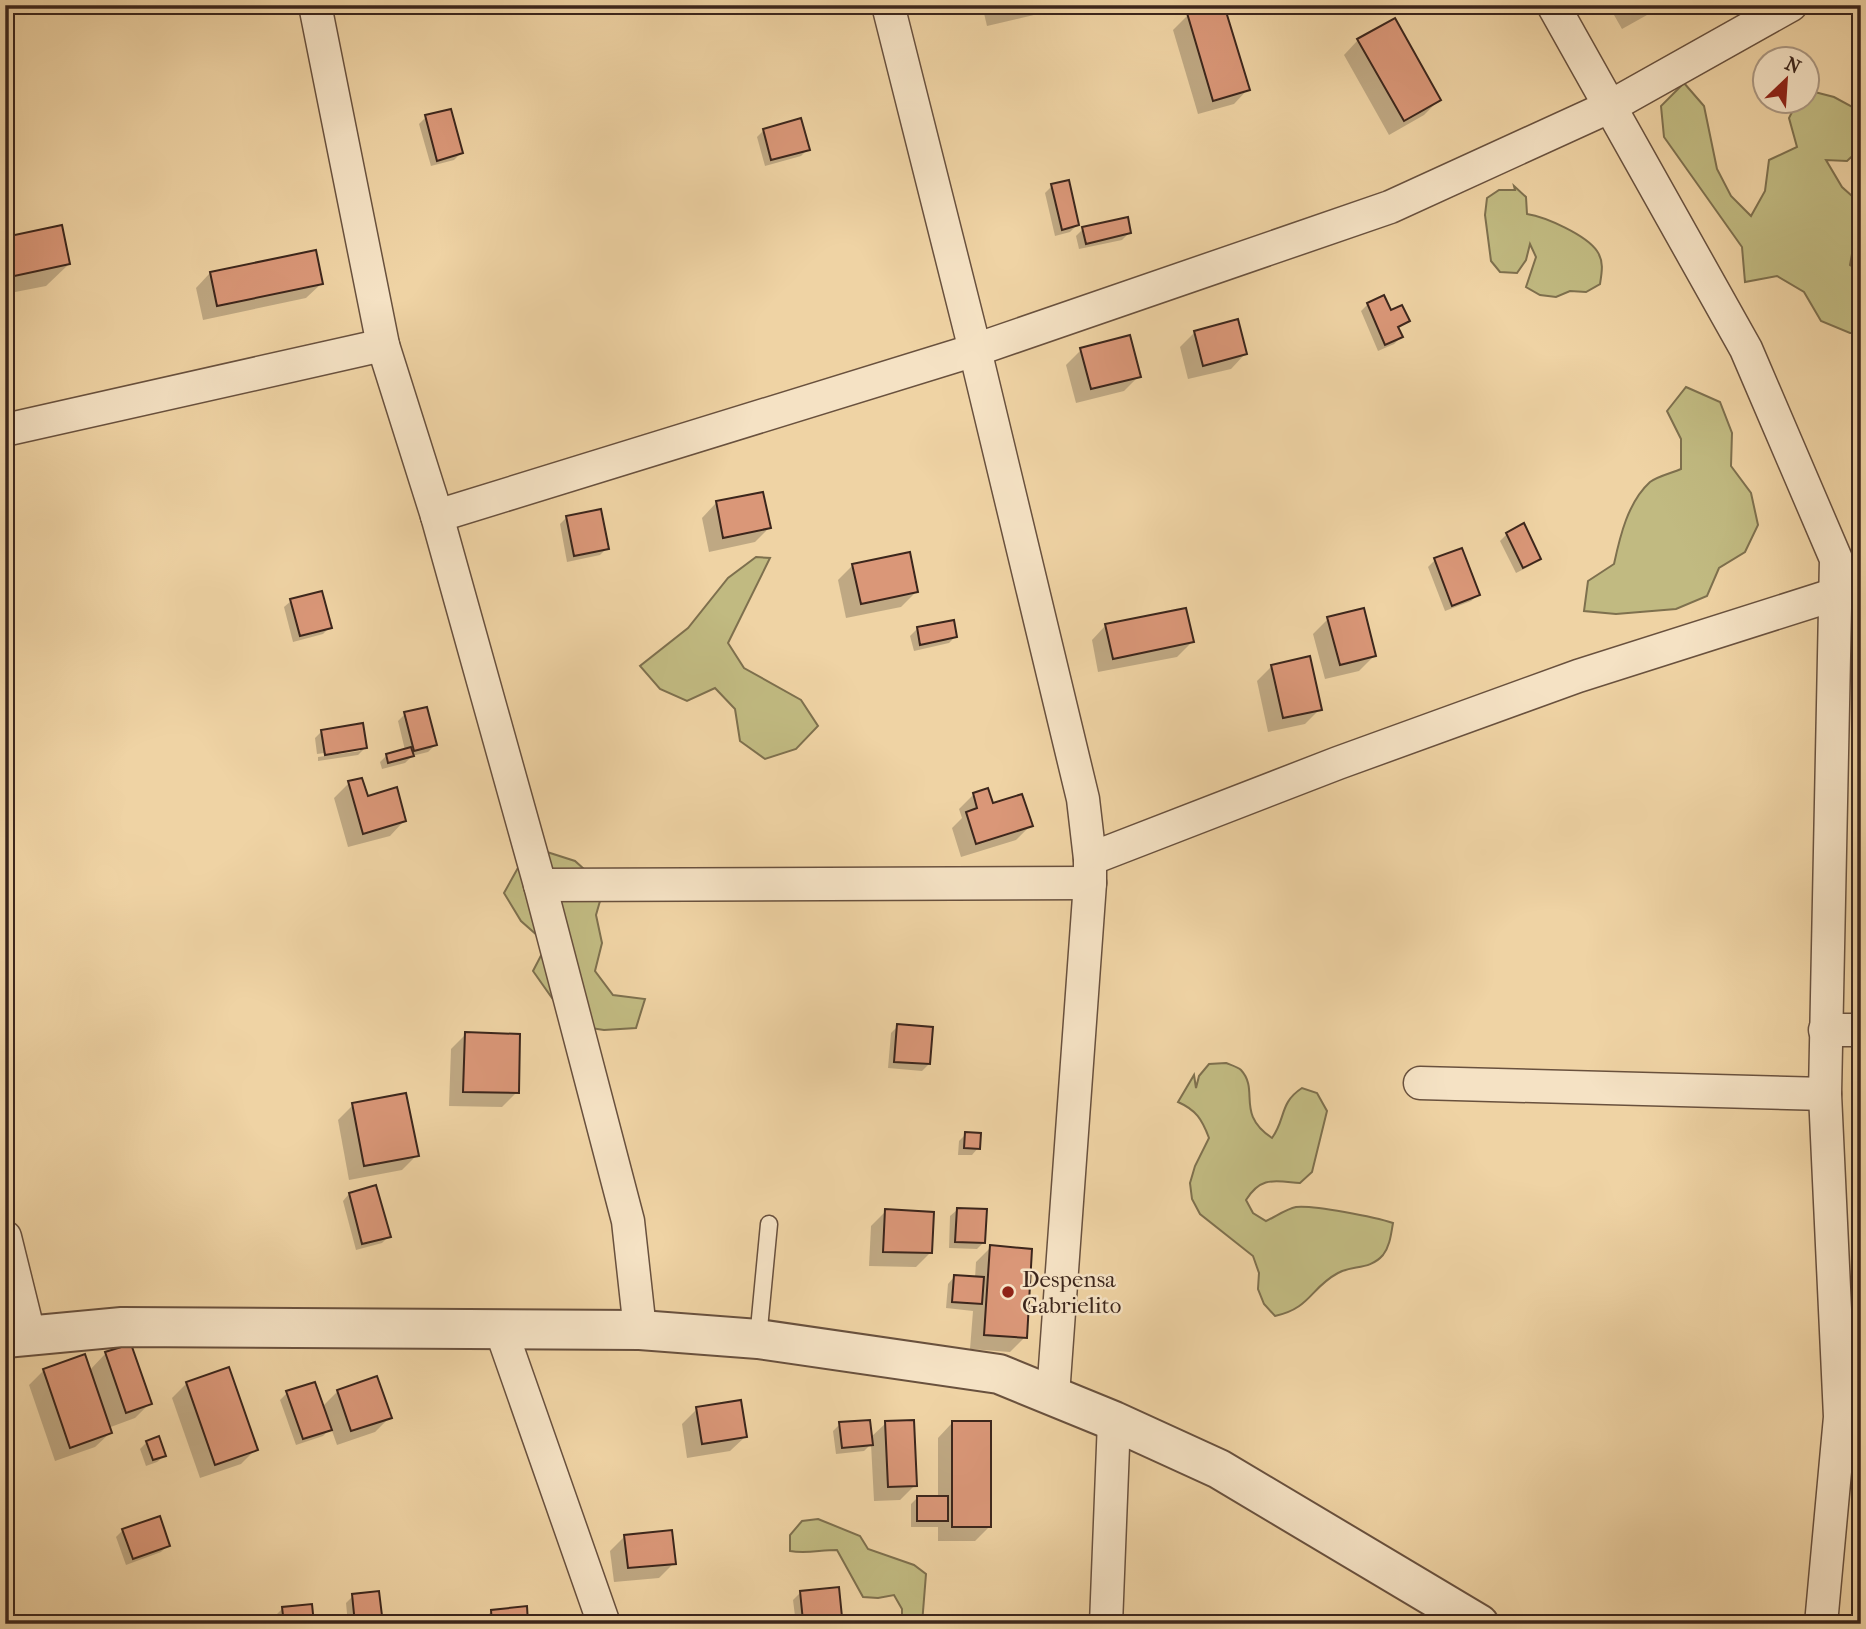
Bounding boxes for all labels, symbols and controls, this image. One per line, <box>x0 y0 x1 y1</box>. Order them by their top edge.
north arrow <box>1750 46 1820 116</box>
text: N <box>1782 52 1804 79</box>
place label: Despensa Gabrielito <box>1022 1266 1121 1319</box>
marker: Despensa Gabrielito <box>1000 1284 1016 1300</box>

